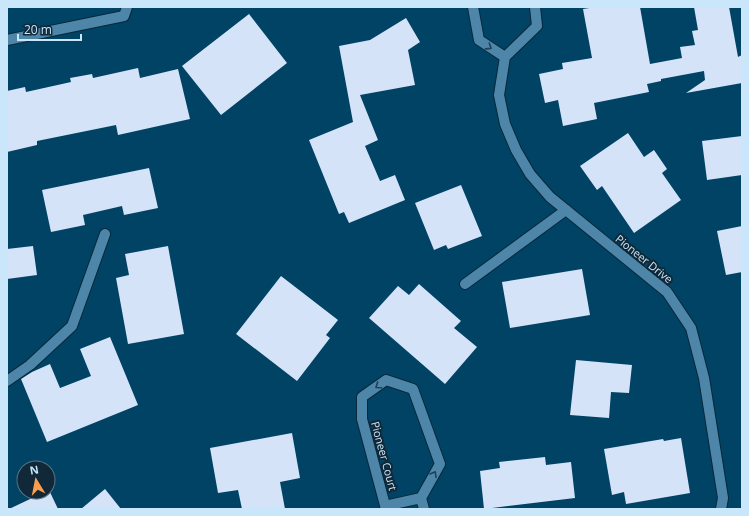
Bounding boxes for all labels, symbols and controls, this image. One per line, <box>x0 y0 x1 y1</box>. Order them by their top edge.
scale bar <box>18 16 81 42</box>
text: 20 m <box>24 21 52 38</box>
one-way arrow <box>485 42 492 50</box>
street label: Pioneer Drive <box>613 231 676 286</box>
one-way arrow <box>375 381 382 389</box>
street label: Pioneer Court <box>368 420 401 492</box>
north arrow <box>16 460 56 500</box>
text: N <box>28 461 40 478</box>
one-way arrow <box>430 471 437 478</box>

